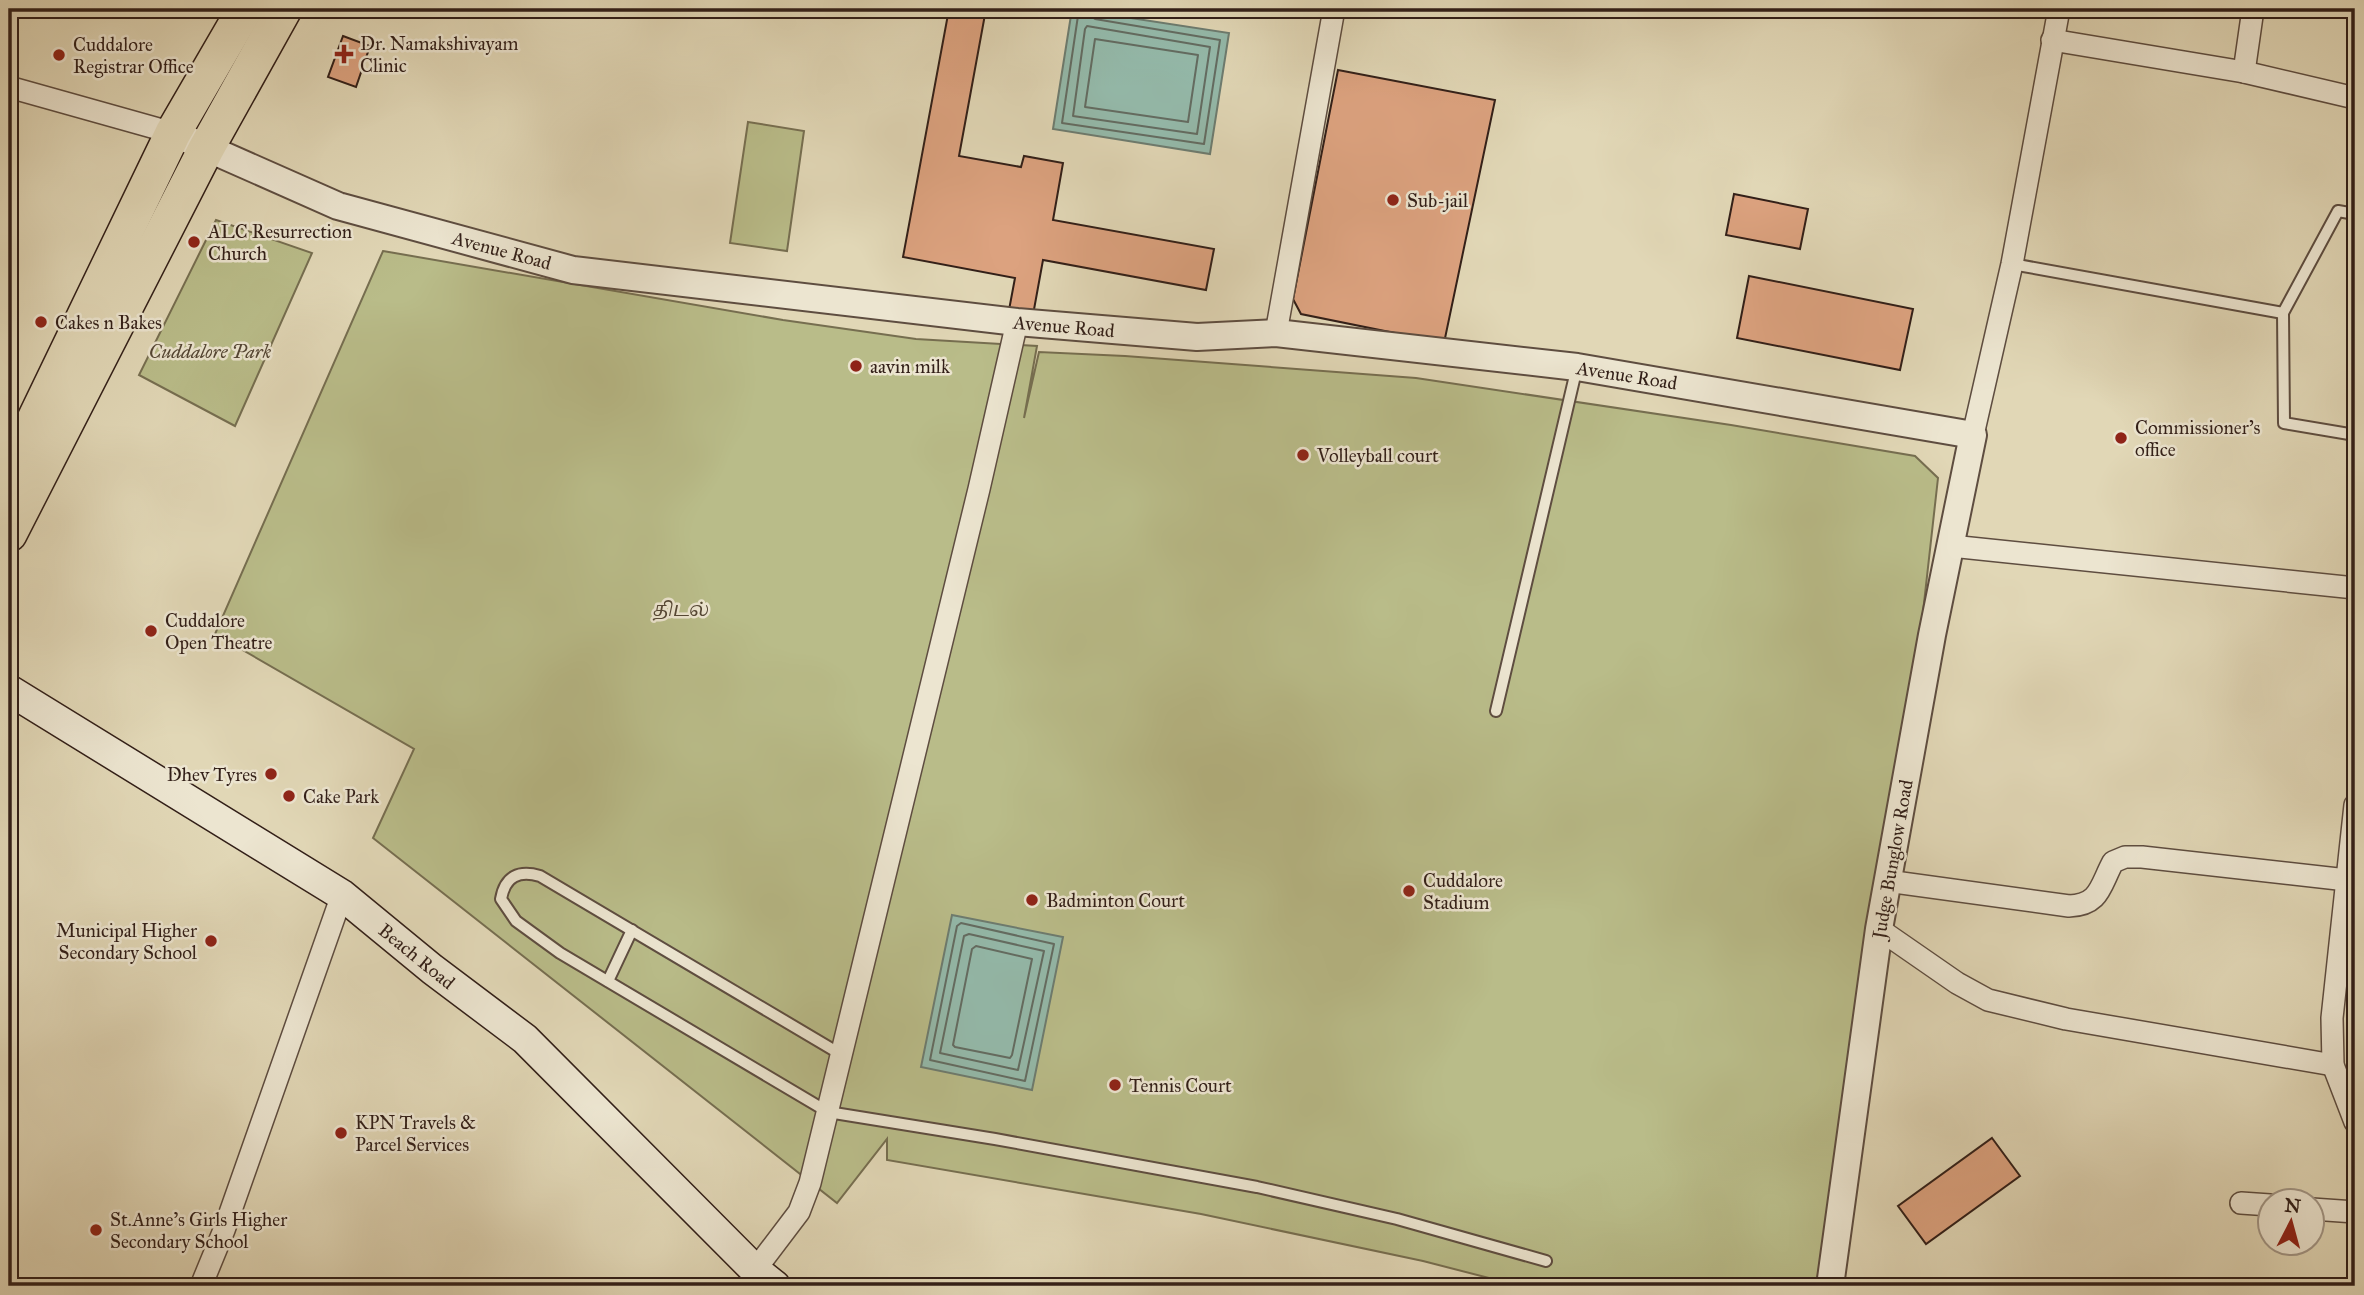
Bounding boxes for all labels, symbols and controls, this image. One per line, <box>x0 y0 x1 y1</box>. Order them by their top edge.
place label: Dr. Namakshivayam Clinic <box>360 32 518 77</box>
place label: Cuddalore Registrar Office <box>73 33 194 79</box>
marker: Dr. Namakshivayam Clinic <box>334 44 354 64</box>
marker: Cuddalore Registrar Office <box>51 47 67 63</box>
place label: Sub-jail <box>1407 189 1469 212</box>
marker: Sub-jail <box>1385 192 1401 208</box>
place label: ALC Resurrection Church <box>207 220 352 265</box>
street label: Avenue Road <box>449 226 554 275</box>
marker: ALC Resurrection Church <box>186 234 202 250</box>
place label: Cakes n Bakes <box>55 311 162 334</box>
street label: Avenue Road <box>1011 311 1116 342</box>
marker: Cakes n Bakes <box>33 314 49 330</box>
park label: Cuddalore Park <box>149 340 272 363</box>
place label: aavin milk <box>870 355 950 378</box>
street label: Avenue Road <box>1574 356 1679 395</box>
marker: aavin milk <box>848 358 864 374</box>
place label: Commissioner's office <box>2135 416 2261 461</box>
marker: Commissioner's office <box>2113 430 2129 446</box>
place label: Volleyball court <box>1316 444 1439 467</box>
marker: Volleyball court <box>1295 447 1311 463</box>
park label: திடல் <box>652 598 709 621</box>
place label: Cuddalore Open Theatre <box>165 609 272 654</box>
marker: Cuddalore Open Theatre <box>143 623 159 639</box>
place label: Dhev Tyres <box>167 763 257 786</box>
marker: Dhev Tyres <box>263 766 279 782</box>
street label: Judge Bunglow Road <box>1867 777 1919 943</box>
place label: Cake Park <box>303 785 379 808</box>
marker: Cake Park <box>281 788 297 804</box>
place label: Cuddalore Stadium <box>1423 869 1503 914</box>
marker: Cuddalore Stadium <box>1401 883 1417 899</box>
place label: Badminton Court <box>1046 889 1185 912</box>
marker: Badminton Court <box>1024 892 1040 908</box>
place label: Municipal Higher Secondary School <box>56 919 198 964</box>
street label: Beach Road <box>374 919 460 994</box>
marker: Municipal Higher Secondary School <box>203 933 219 949</box>
place label: Tennis Court <box>1129 1074 1232 1097</box>
marker: Tennis Court <box>1107 1077 1123 1093</box>
place label: KPN Travels & Parcel Services <box>355 1111 476 1156</box>
marker: KPN Travels & Parcel Services <box>333 1125 349 1141</box>
north arrow <box>2256 1186 2326 1256</box>
text: N <box>2284 1193 2302 1218</box>
place label: St.Anne's Girls Higher Secondary School <box>110 1208 288 1253</box>
marker: St.Anne's Girls Higher Secondary School <box>88 1222 104 1238</box>

